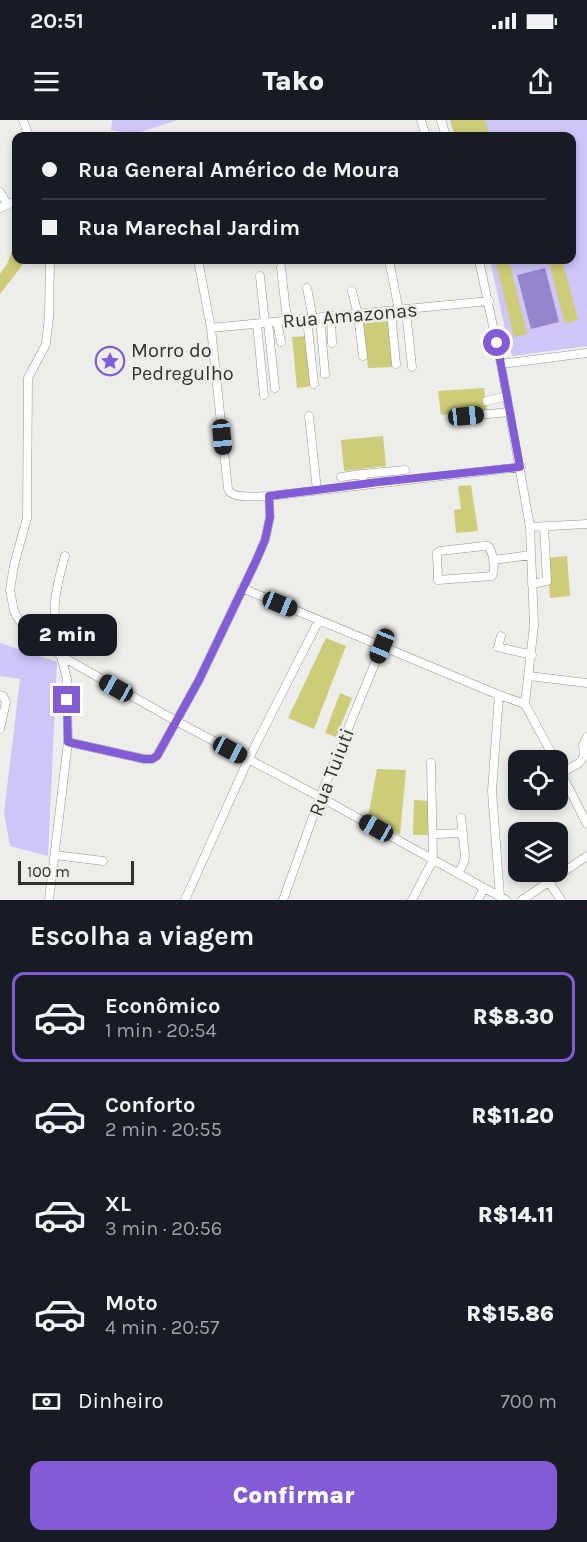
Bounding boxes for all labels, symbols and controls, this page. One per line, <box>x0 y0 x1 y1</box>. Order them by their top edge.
text: 20:51 <box>30 8 84 34</box>
icon: menu <box>30 65 63 98</box>
text: Tako <box>263 65 324 97</box>
icon: share <box>524 65 557 98</box>
text: Rua General Américo de Moura <box>78 157 400 183</box>
text: Rua Marechal Jardim <box>78 215 300 241</box>
street label: Rua Amazonas <box>282 298 418 333</box>
route start <box>483 329 510 356</box>
place label: Morro do Pedregulho <box>131 339 234 385</box>
place icon: Morro do Pedregulho <box>94 345 126 377</box>
car <box>447 405 485 427</box>
car <box>211 418 233 456</box>
car <box>260 589 300 619</box>
callout: 2 min <box>17 613 116 655</box>
text: 2 min <box>39 623 96 646</box>
car <box>367 626 397 666</box>
car <box>96 671 136 705</box>
route end <box>53 686 80 713</box>
street label: Rua Tuiuti <box>304 725 359 819</box>
car <box>210 734 250 766</box>
map controls <box>508 750 568 882</box>
button: locate <box>508 750 568 810</box>
car <box>356 811 396 845</box>
button: layers <box>508 822 568 882</box>
scale bar <box>18 858 134 886</box>
text: 100 m <box>27 862 70 881</box>
text: Escolha a viagem <box>30 920 254 952</box>
icon: car <box>33 990 87 1044</box>
text: Econômico <box>105 993 220 1019</box>
text: R$8.30 <box>473 1004 554 1030</box>
text: 1 min · 20:54 <box>105 1019 217 1042</box>
icon: car <box>33 1089 87 1143</box>
text: Conforto <box>105 1092 195 1118</box>
text: R$11.20 <box>471 1103 554 1129</box>
text: 2 min · 20:55 <box>105 1118 222 1141</box>
icon: car <box>33 1188 87 1242</box>
text: XL <box>105 1191 131 1217</box>
text: R$14.11 <box>478 1202 554 1228</box>
text: 3 min · 20:56 <box>105 1217 222 1240</box>
icon: car <box>33 1287 87 1341</box>
text: Moto <box>105 1290 158 1316</box>
text: R$15.86 <box>466 1301 554 1327</box>
text: 4 min · 20:57 <box>105 1316 219 1339</box>
icon: cash <box>30 1385 63 1418</box>
text: Dinheiro <box>78 1388 163 1414</box>
text: 700 m <box>500 1390 557 1413</box>
button: Confirmar <box>30 1461 557 1530</box>

